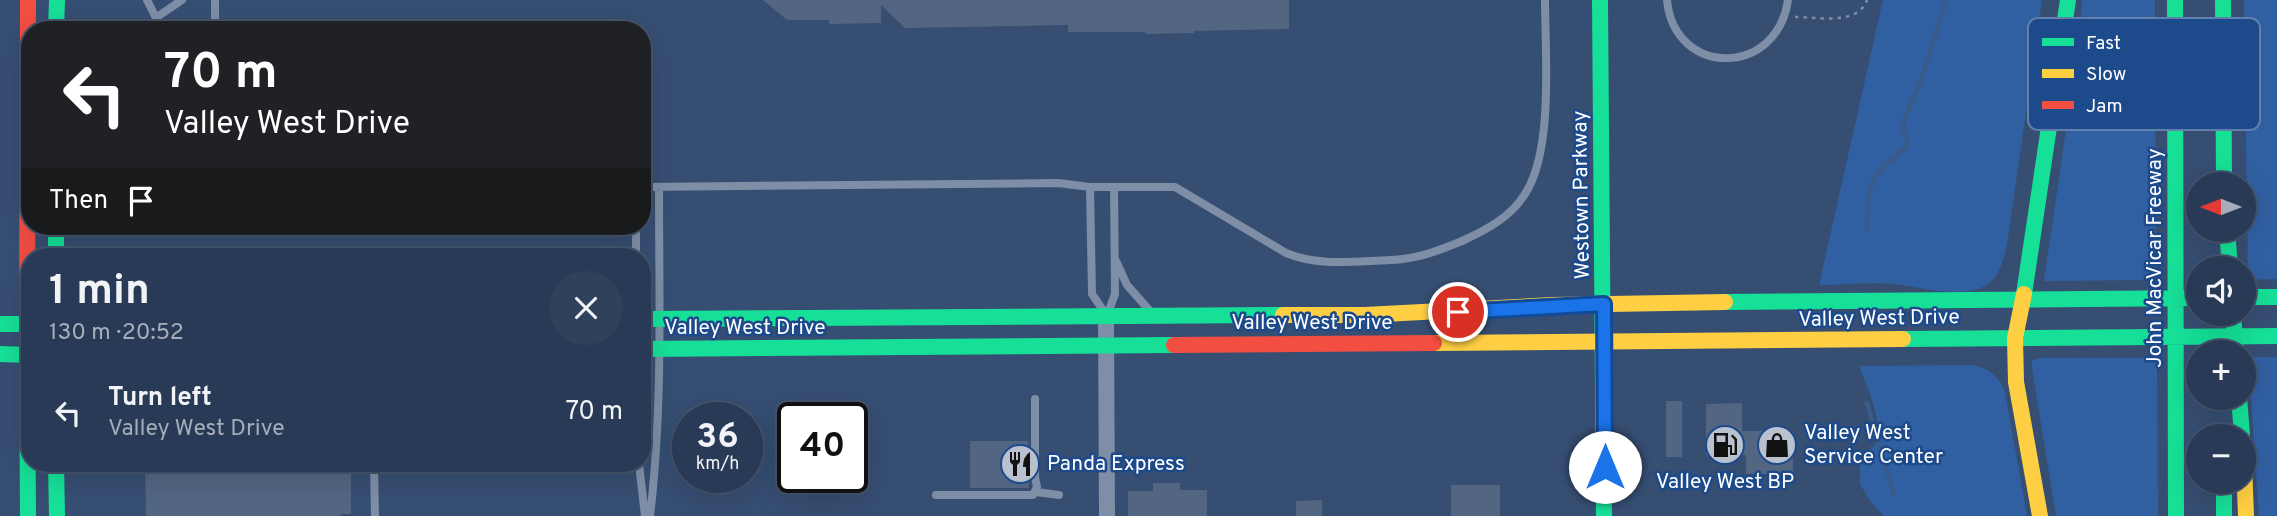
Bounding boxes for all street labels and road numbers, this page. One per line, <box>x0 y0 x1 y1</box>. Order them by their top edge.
street label: Westown Parkway <box>1567 110 1597 280</box>
street label: John MacVicar Freeway <box>2142 148 2169 368</box>
street label: Valley West Drive <box>1798 304 1960 334</box>
street label: Valley West Drive <box>1231 310 1393 337</box>
street label: Valley West Drive <box>664 315 826 342</box>

